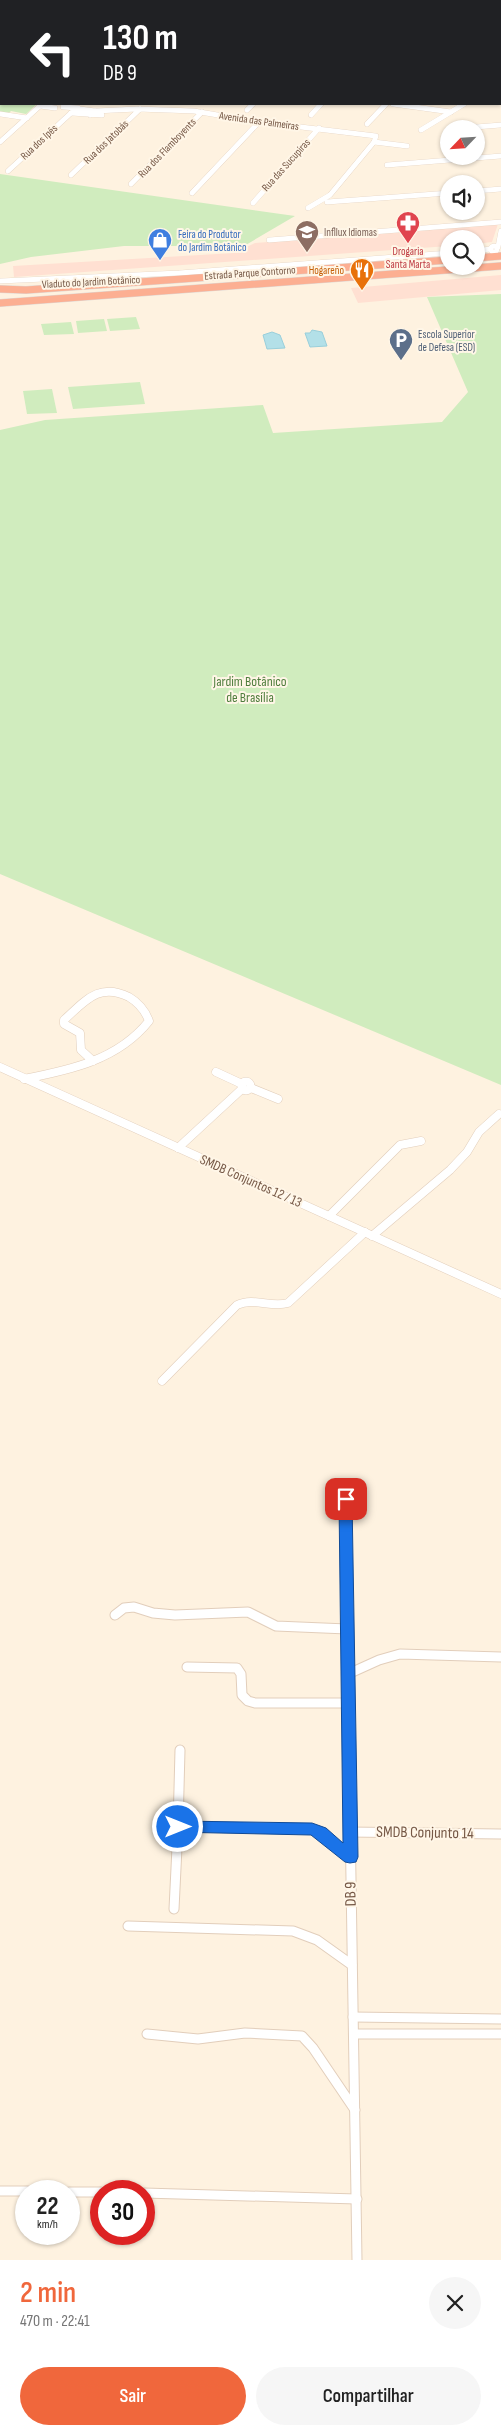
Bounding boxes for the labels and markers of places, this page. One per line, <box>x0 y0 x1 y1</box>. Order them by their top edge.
pharmacy icon: Drogaria Santa Marta <box>395 210 421 244</box>
school or university icon: Infllux Idiomas <box>294 219 320 253</box>
place label: Infllux Idiomas <box>324 226 377 239</box>
shop icon: Feira do Produtor do Jardim Botânico <box>147 227 173 261</box>
place label: Feira do Produtor do Jardim Botânico <box>178 228 247 254</box>
place label: Drogaria Santa Marta <box>386 245 430 271</box>
restaurant icon: Hogareño <box>349 257 375 291</box>
place label: Hogareño <box>309 264 344 277</box>
parking icon: Escola Superior de Defesa (ESD) <box>388 327 414 361</box>
place label: Escola Superior de Defesa (ESD) <box>418 328 475 354</box>
pin <box>325 1478 367 1520</box>

